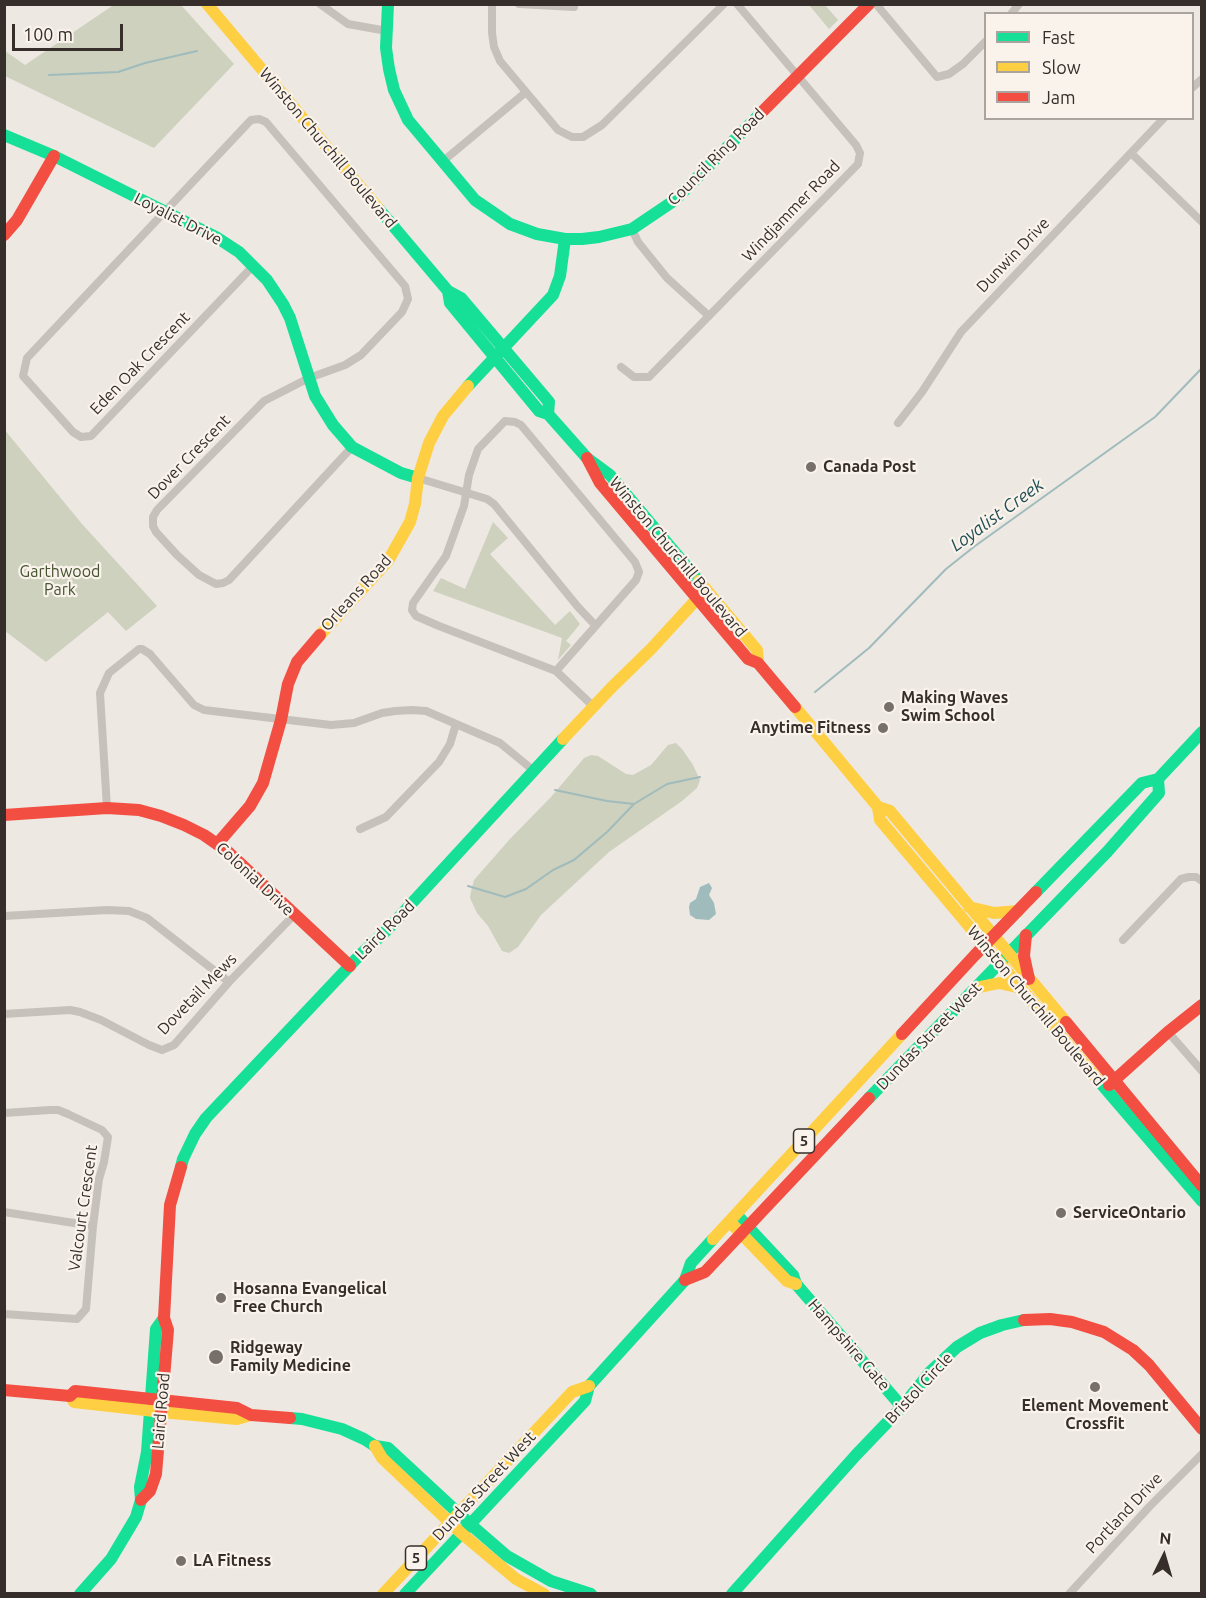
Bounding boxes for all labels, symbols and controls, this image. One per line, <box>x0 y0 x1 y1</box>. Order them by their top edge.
scale bar <box>15 12 126 50</box>
legend <box>984 12 1194 120</box>
text: 100 m <box>23 24 73 44</box>
text: Fast <box>1042 27 1075 47</box>
text: Slow <box>1042 57 1081 77</box>
street label: Winston Churchill Boulevard <box>255 64 401 232</box>
text: Jam <box>1042 87 1076 107</box>
street label: Council Ring Road <box>663 104 769 210</box>
street label: Windjammer Road <box>738 157 844 265</box>
street label: Loyalist Drive <box>131 189 225 249</box>
street label: Dunwin Drive <box>973 214 1053 296</box>
street label: Eden Oak Crescent <box>86 308 194 418</box>
street label: Dover Crescent <box>144 411 234 503</box>
place label: Canada Post <box>823 457 916 477</box>
marker: Canada Post <box>804 460 818 474</box>
street label: Winston Churchill Boulevard <box>605 473 751 641</box>
water label: Loyalist Creek <box>946 474 1048 556</box>
street label: Orleans Road <box>317 551 395 635</box>
park label: Garthwood Park <box>20 562 100 600</box>
place label: Making Waves Swim School <box>901 688 1008 726</box>
marker: Making Waves Swim School <box>882 700 896 714</box>
place label: Anytime Fitness <box>750 718 871 738</box>
marker: Anytime Fitness <box>876 721 890 735</box>
street label: Colonial Drive <box>212 838 298 920</box>
street label: Laird Road <box>351 896 419 964</box>
street label: Winston Churchill Boulevard <box>963 922 1109 1090</box>
street label: Dovetail Mews <box>153 949 241 1039</box>
street label: Dundas Street West <box>873 978 985 1094</box>
road number: 5 <box>794 1129 814 1153</box>
street label: Valcourt Crescent <box>65 1144 101 1272</box>
place label: ServiceOntario <box>1073 1203 1186 1223</box>
marker: ServiceOntario <box>1054 1206 1068 1220</box>
place label: Hosanna Evangelical Free Church <box>233 1279 387 1317</box>
marker: Hosanna Evangelical Free Church <box>214 1291 228 1305</box>
street label: Hampshire Gate <box>804 1295 894 1395</box>
place label: Ridgeway Family Medicine <box>230 1338 351 1376</box>
marker: Ridgeway Family Medicine <box>207 1348 225 1366</box>
street label: Bristol Circle <box>881 1348 957 1428</box>
street label: Laird Road <box>148 1372 174 1450</box>
marker: Element Movement Crossfit <box>1088 1380 1102 1394</box>
place label: Element Movement Crossfit <box>1021 1396 1169 1434</box>
street label: Dundas Street West <box>428 1427 540 1545</box>
street label: Portland Drive <box>1082 1469 1166 1557</box>
north arrow <box>1134 1526 1194 1586</box>
text: N <box>1159 1529 1172 1548</box>
road number: 5 <box>406 1546 426 1570</box>
place label: LA Fitness <box>193 1551 271 1571</box>
marker: LA Fitness <box>174 1554 188 1568</box>

